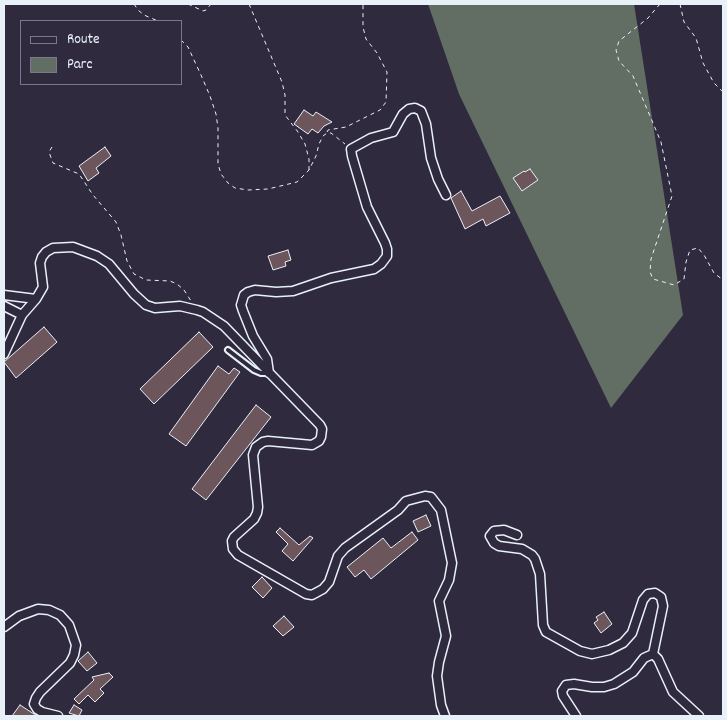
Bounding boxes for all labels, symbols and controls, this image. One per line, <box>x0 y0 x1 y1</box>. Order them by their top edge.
legend <box>20 20 182 85</box>
text: Route <box>67 29 100 51</box>
text: Parc <box>67 54 92 76</box>

